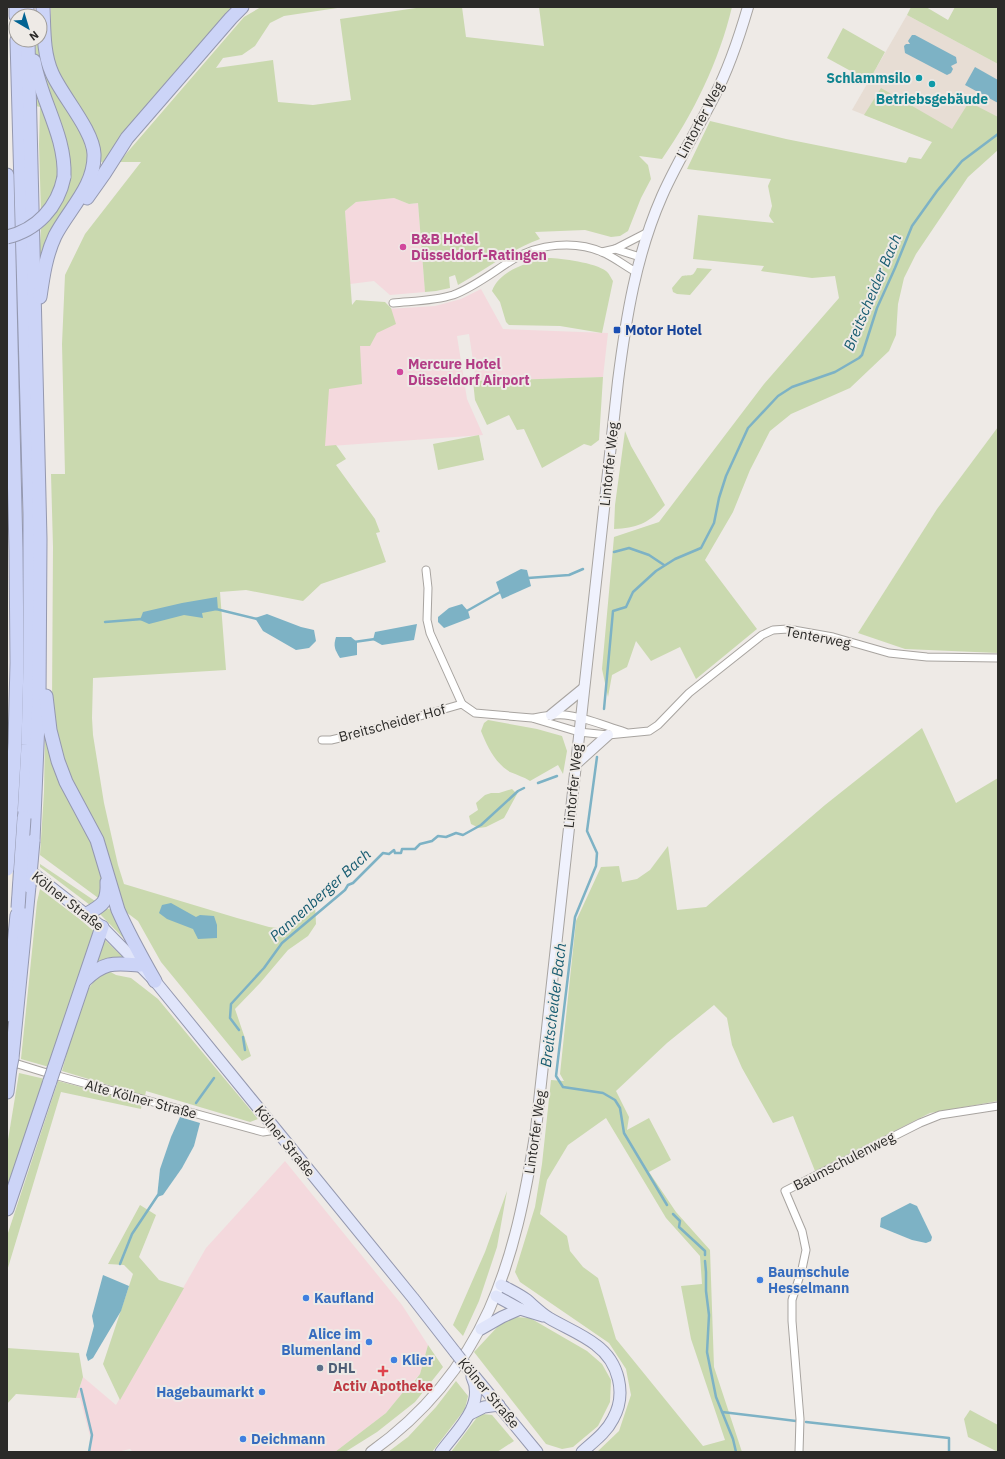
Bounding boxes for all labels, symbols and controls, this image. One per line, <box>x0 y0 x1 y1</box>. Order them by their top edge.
north arrow <box>8 8 48 48</box>
text: N <box>27 28 42 44</box>
place label: Schlammsilo <box>826 69 911 87</box>
marker: Schlammsilo <box>914 73 924 83</box>
street label: Lintorfer Weg <box>672 78 728 161</box>
marker: Betriebsgebäude <box>927 79 937 89</box>
place label: Betriebsgebäude <box>876 90 988 108</box>
place label: B&B Hotel Düsseldorf-Ratingen <box>411 230 547 264</box>
water label: Breitscheider Bach <box>839 231 905 353</box>
marker: B&B Hotel Düsseldorf-Ratingen <box>398 242 408 252</box>
place label: Motor Hotel <box>625 321 702 339</box>
marker: Motor Hotel <box>612 325 622 335</box>
place label: Mercure Hotel Düsseldorf Airport <box>408 355 530 389</box>
marker: Mercure Hotel Düsseldorf Airport <box>395 367 405 377</box>
street label: Lintorfer Weg <box>596 421 622 507</box>
street label: Tenterweg <box>784 622 853 652</box>
street label: Breitscheider Hof <box>337 700 448 746</box>
street label: Lintorfer Weg <box>560 743 586 829</box>
water label: Pannenberger Bach <box>265 844 375 946</box>
street label: Kölner Straße <box>28 867 108 935</box>
water label: Breitscheider Bach <box>536 942 570 1068</box>
street label: Alte Kölner Straße <box>83 1075 199 1123</box>
street label: Lintorfer Weg <box>520 1088 550 1175</box>
street label: Kölner Straße <box>251 1102 319 1181</box>
street label: Baumschulenweg <box>790 1127 898 1194</box>
place label: Baumschule Hesselmann <box>768 1263 849 1297</box>
marker: Baumschule Hesselmann <box>755 1275 765 1285</box>
place label: Kaufland <box>314 1289 374 1307</box>
marker: Kaufland <box>301 1293 311 1303</box>
place label: Alice im Blumenland <box>281 1325 361 1359</box>
marker: Alice im Blumenland <box>364 1337 374 1347</box>
place label: Klier <box>402 1351 434 1369</box>
street label: Kölner Straße <box>454 1354 524 1432</box>
marker: Klier <box>389 1355 399 1365</box>
place label: DHL <box>328 1359 355 1377</box>
marker: DHL <box>315 1363 325 1373</box>
marker: Activ Apotheke <box>378 1366 388 1376</box>
place label: Activ Apotheke <box>333 1377 433 1395</box>
place label: Hagebaumarkt <box>156 1383 254 1401</box>
marker: Hagebaumarkt <box>257 1387 267 1397</box>
place label: Deichmann <box>251 1430 325 1448</box>
marker: Deichmann <box>238 1434 248 1444</box>

